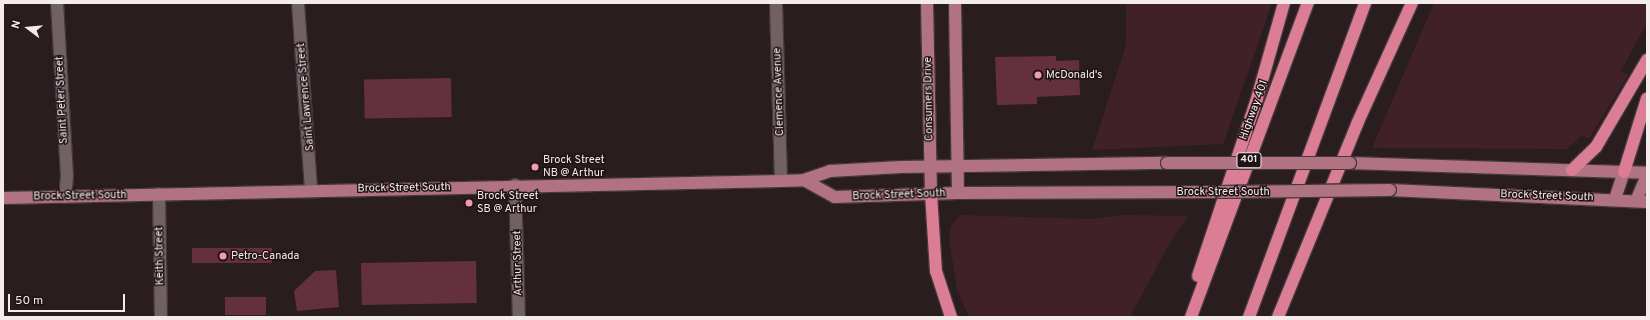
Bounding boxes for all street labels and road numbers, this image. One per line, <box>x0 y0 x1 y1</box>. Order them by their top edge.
street label: Saint Lawrence Street <box>295 42 317 152</box>
street label: Clemence Avenue <box>771 47 787 137</box>
street label: Saint Peter Street <box>53 56 71 144</box>
street label: Consumers Drive <box>922 57 936 141</box>
street label: Highway 401 <box>1237 78 1271 142</box>
road number: 401 <box>1236 152 1262 168</box>
street label: Brock Street South <box>357 181 451 195</box>
street label: Brock Street South <box>1176 185 1270 199</box>
street label: Brock Street South <box>852 187 946 203</box>
street label: Brock Street South <box>1500 188 1594 204</box>
street label: Brock Street South <box>33 189 127 203</box>
street label: Keith Street <box>153 227 167 285</box>
street label: Arthur Street <box>511 230 525 296</box>

